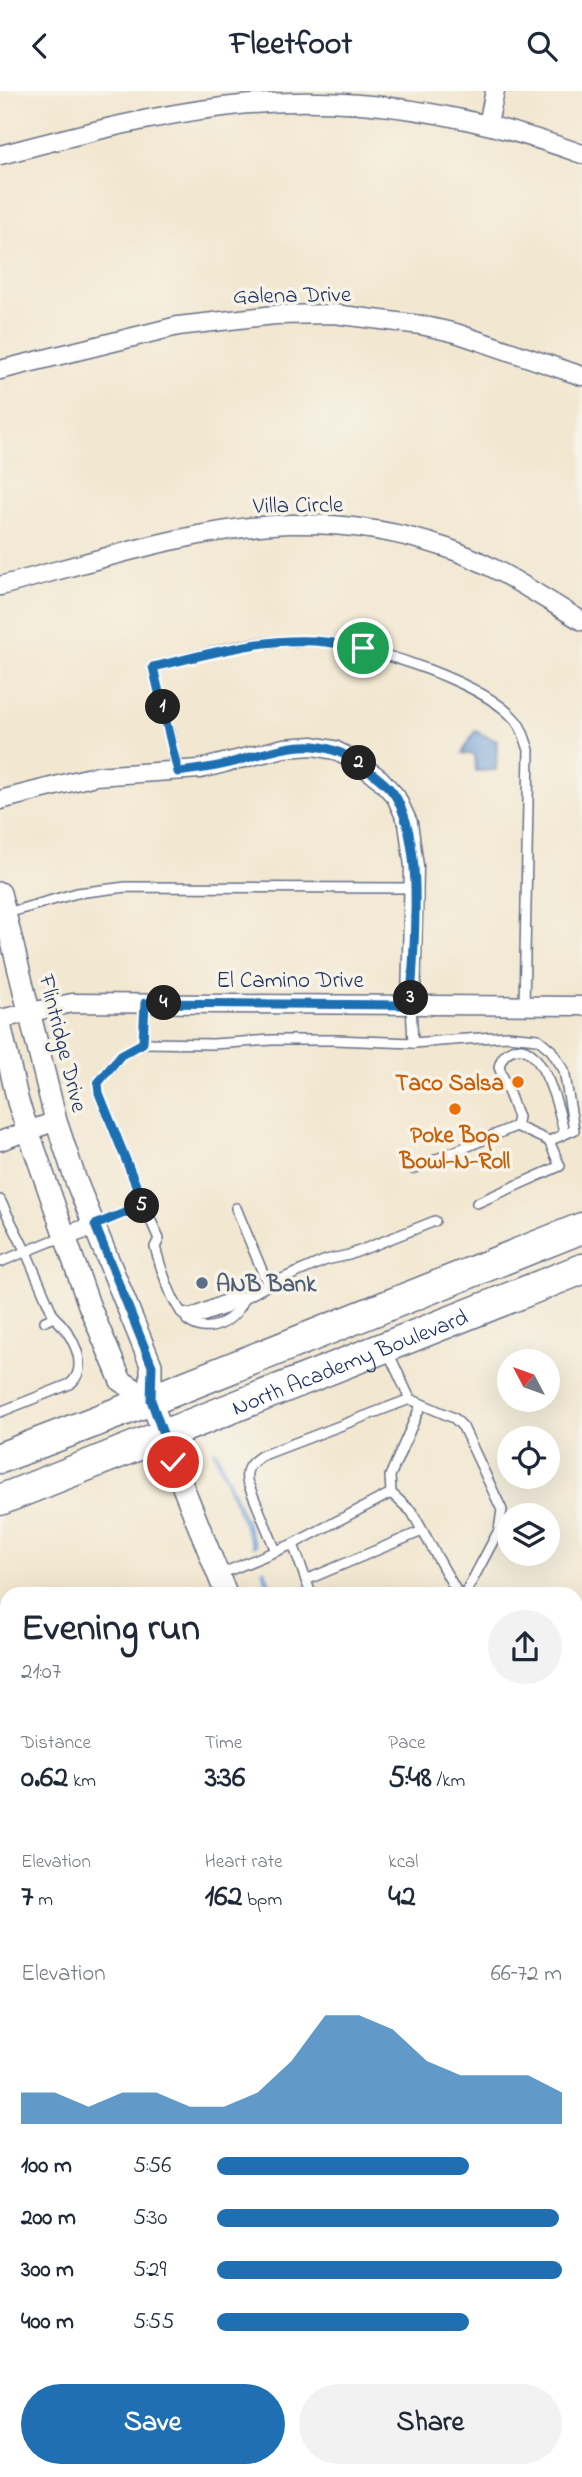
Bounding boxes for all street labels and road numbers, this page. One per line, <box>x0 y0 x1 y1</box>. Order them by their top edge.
street label: Galena Drive <box>232 279 352 314</box>
street label: Villa Circle <box>252 489 344 524</box>
street label: El Camino Drive <box>216 965 365 998</box>
street label: Flintridge Drive <box>27 970 95 1117</box>
street label: North Academy Boulevard <box>227 1302 473 1425</box>

